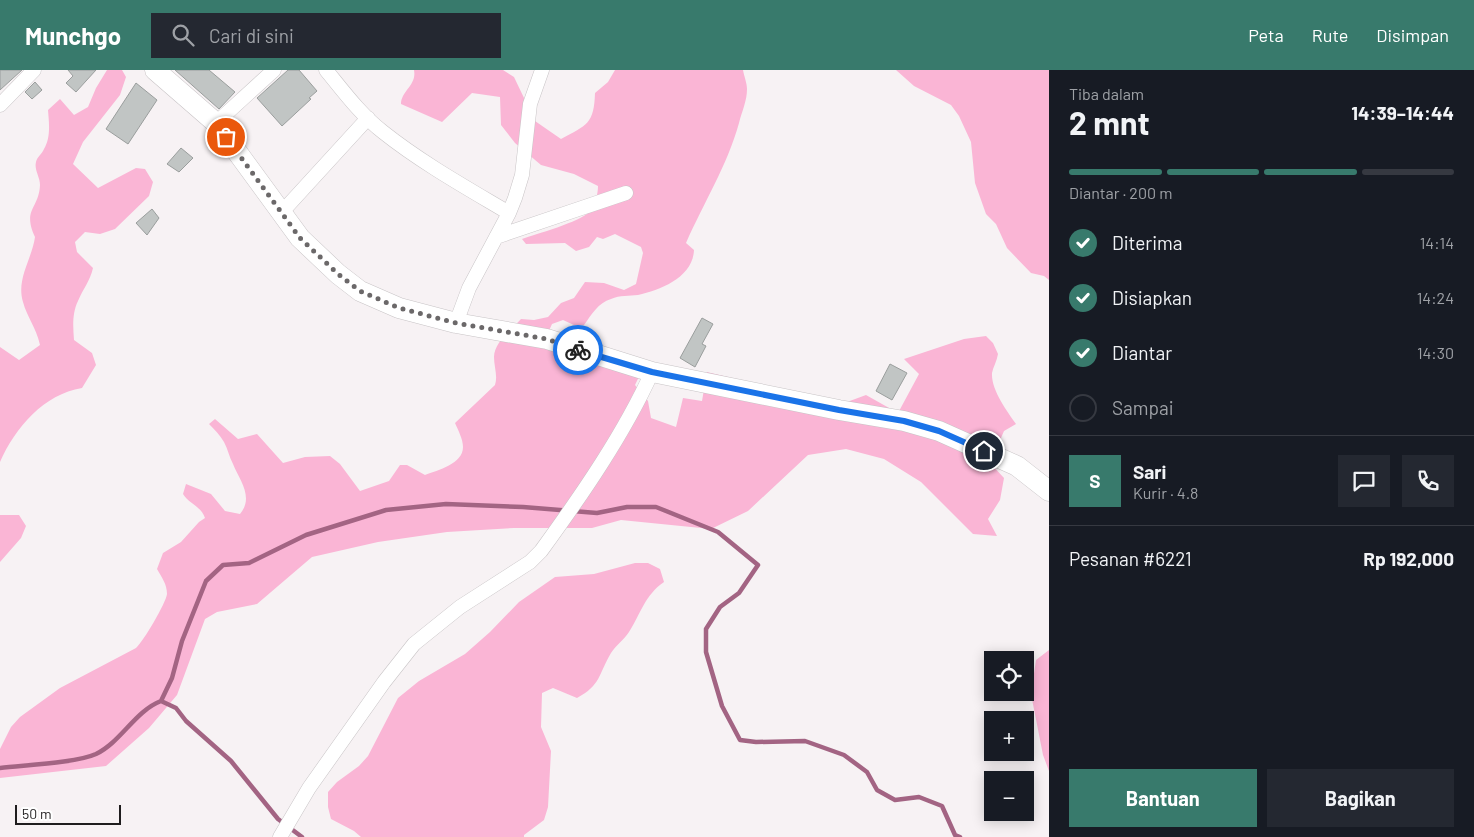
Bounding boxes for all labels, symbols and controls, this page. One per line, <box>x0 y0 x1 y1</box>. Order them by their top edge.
search box <box>151 13 501 58</box>
text: Munchgo <box>25 21 121 50</box>
icon: search <box>169 21 197 49</box>
text: Cari di sini <box>209 24 294 47</box>
text: Peta <box>1248 24 1284 46</box>
text: Rute <box>1312 24 1348 46</box>
text: Disimpan <box>1376 24 1449 46</box>
text: Tiba dalam <box>1069 84 1144 103</box>
text: 14:39–14:44 <box>1351 101 1454 124</box>
text: 2 mnt <box>1069 103 1150 141</box>
pin <box>205 116 247 158</box>
icon: bag <box>212 123 240 151</box>
text: Diantar · 200 m <box>1069 183 1172 202</box>
icon: check <box>1069 229 1097 257</box>
text: Diterima <box>1112 231 1183 254</box>
text: 14:14 <box>1420 233 1454 252</box>
icon: check <box>1069 284 1097 312</box>
text: Disiapkan <box>1112 286 1192 309</box>
text: 14:24 <box>1417 288 1454 307</box>
courier <box>553 325 603 375</box>
icon: bike <box>564 336 592 364</box>
icon: check <box>1069 339 1097 367</box>
text: Diantar <box>1112 341 1172 364</box>
text: 14:30 <box>1417 343 1454 362</box>
text: Sampai <box>1112 396 1174 419</box>
pin <box>963 430 1005 472</box>
icon: home <box>970 437 998 465</box>
button: chat <box>1338 455 1390 507</box>
button: phone <box>1402 455 1454 507</box>
text: Sari <box>1133 460 1166 483</box>
text: S <box>1089 469 1101 492</box>
text: Kurir · 4.8 <box>1133 483 1198 502</box>
text: Pesanan #6221 <box>1069 547 1192 570</box>
text: Rp 192,000 <box>1363 547 1454 570</box>
map controls <box>984 651 1034 821</box>
button: locate <box>984 651 1034 701</box>
button: + <box>984 711 1034 761</box>
button: Bantuan <box>1069 769 1257 827</box>
button: Bagikan <box>1267 769 1454 827</box>
button: − <box>984 771 1034 821</box>
scale bar <box>15 802 121 825</box>
text: 50 m <box>22 805 51 822</box>

